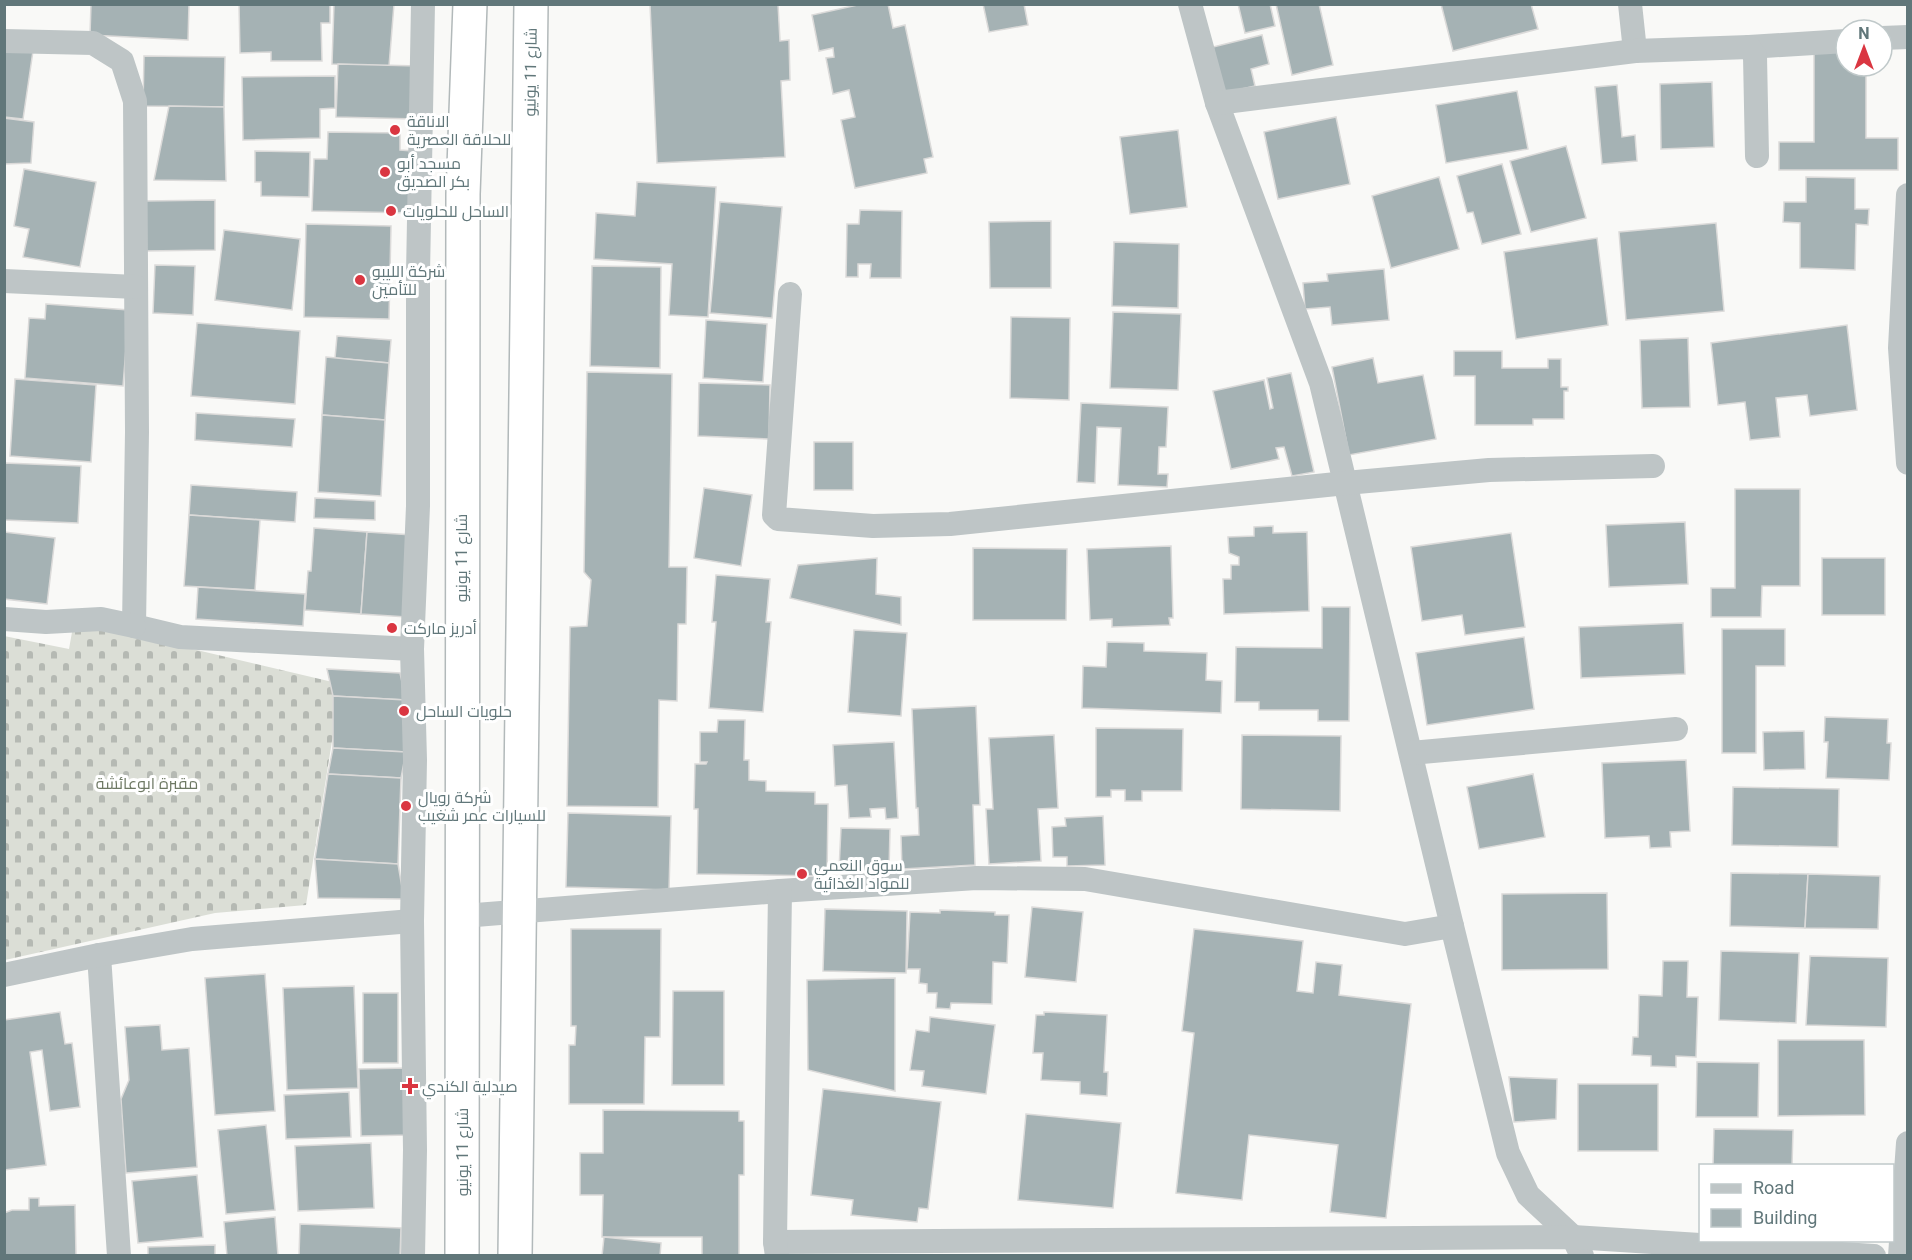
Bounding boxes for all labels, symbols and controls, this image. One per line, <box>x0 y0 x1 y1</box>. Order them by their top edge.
north arrow <box>1834 18 1894 78</box>
text: N <box>1858 24 1870 43</box>
street label: شارع 11 يونيو <box>520 28 543 117</box>
place label: الاناقة للحلاقة العصرية <box>407 112 511 149</box>
marker: الاناقة للحلاقة العصرية <box>388 123 402 137</box>
place label: مسجد أبو بكر الصديق <box>397 154 470 192</box>
marker: مسجد أبو بكر الصديق <box>378 165 392 179</box>
place label: الساحل للحلويات <box>403 202 509 222</box>
marker: الساحل للحلويات <box>384 204 398 218</box>
place label: شركة الليبو للتأمين <box>372 262 445 300</box>
marker: شركة الليبو للتأمين <box>353 273 367 287</box>
street label: شارع 11 يونيو <box>452 514 473 602</box>
place label: أدريز ماركت <box>404 619 477 638</box>
marker: أدريز ماركت <box>385 621 399 635</box>
place label: حلويات الساحل <box>416 702 512 722</box>
marker: حلويات الساحل <box>397 704 411 718</box>
park label: مقبرة ابوعائشة <box>96 774 198 793</box>
place label: شركة رويال للسيارات عمر شغيب <box>418 788 546 825</box>
marker: شركة رويال للسيارات عمر شغيب <box>399 799 413 813</box>
place label: سوق النعمي للمواد الغذائية <box>814 856 909 893</box>
marker: سوق النعمي للمواد الغذائية <box>795 867 809 881</box>
place label: صيدلية الكندي <box>422 1077 518 1100</box>
marker: صيدلية الكندي <box>403 1079 417 1093</box>
street label: شارع 11 يونيو <box>453 1108 474 1196</box>
legend <box>1699 1164 1894 1242</box>
text: Road <box>1753 1177 1794 1198</box>
text: Building <box>1753 1207 1817 1228</box>

